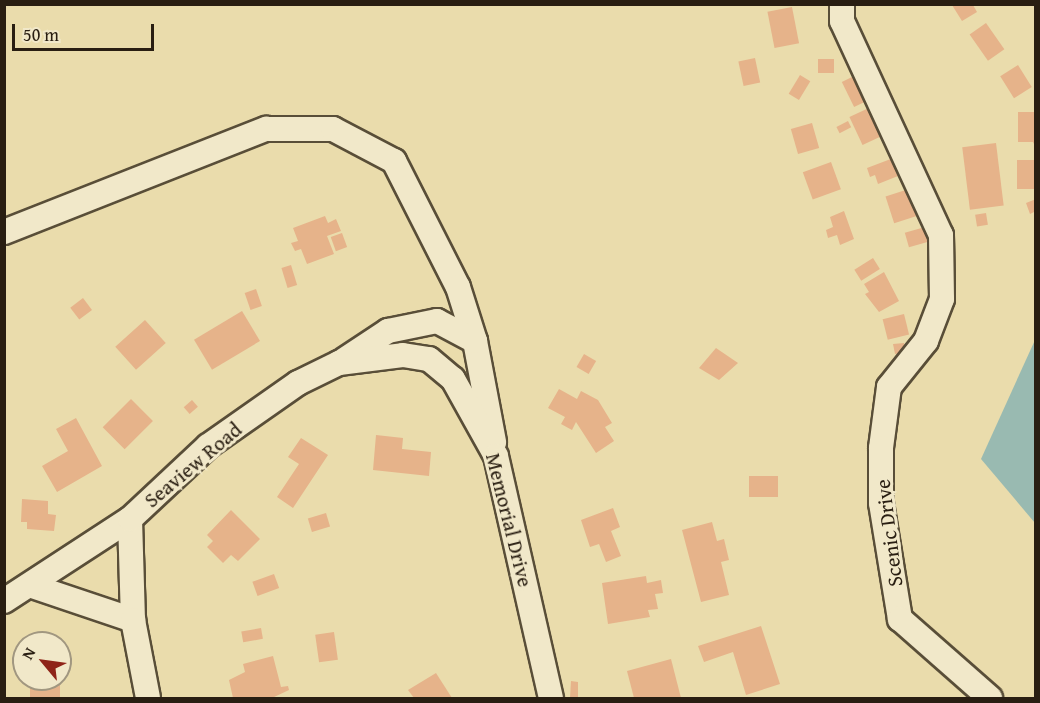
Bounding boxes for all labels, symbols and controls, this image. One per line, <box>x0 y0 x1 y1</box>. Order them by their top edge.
scale bar <box>15 12 158 50</box>
text: 50 m <box>23 21 59 48</box>
street label: Seaview Road <box>139 417 247 513</box>
street label: Memorial Drive <box>480 450 538 590</box>
street label: Scenic Drive <box>870 478 908 588</box>
north arrow <box>12 631 72 691</box>
text: N <box>15 643 41 664</box>

